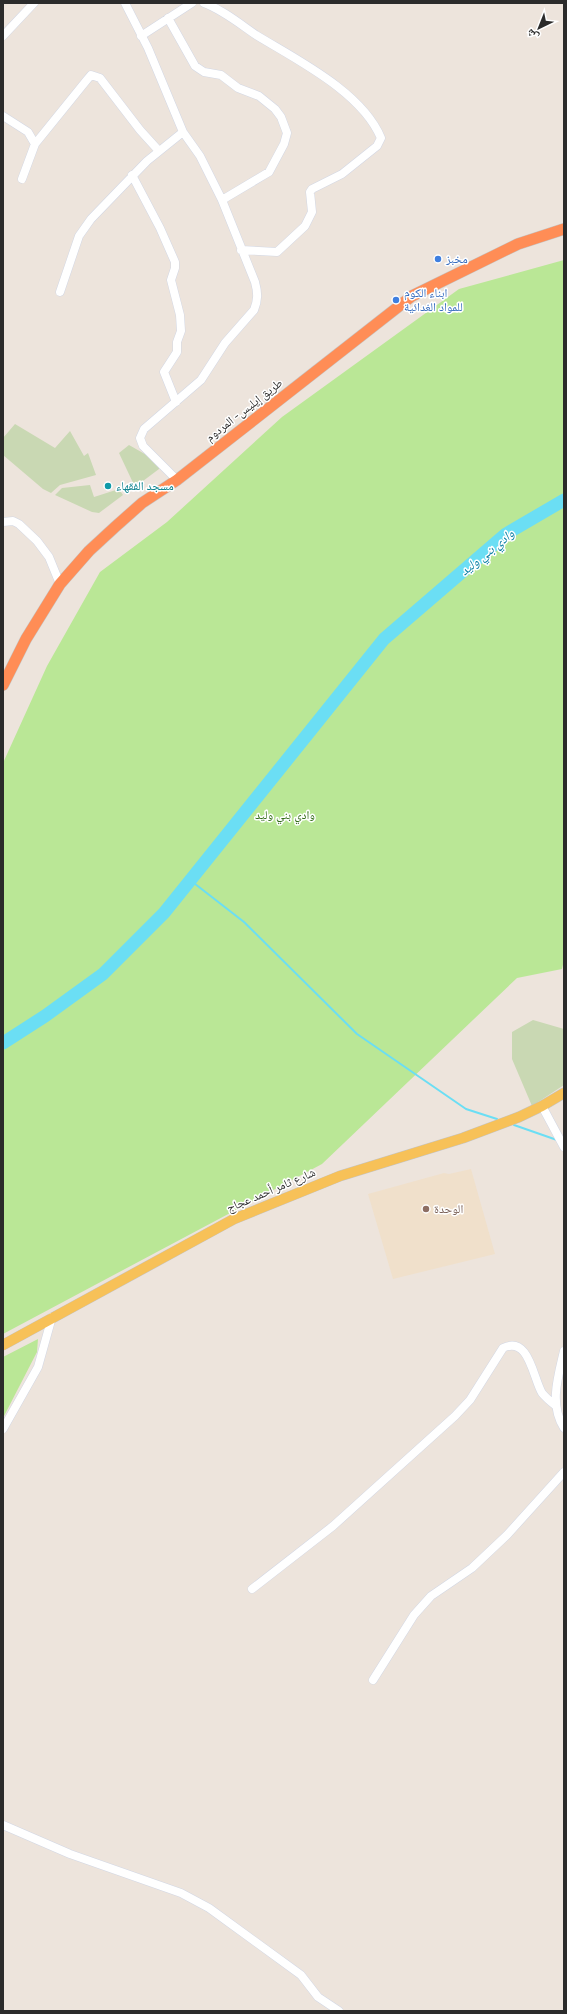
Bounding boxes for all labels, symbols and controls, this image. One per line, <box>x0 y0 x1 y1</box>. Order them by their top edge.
north arrow <box>519 8 559 48</box>
text: ش <box>524 25 542 44</box>
place label: مخبز <box>445 252 468 266</box>
marker: مخبز <box>433 254 443 264</box>
place label: ابناء الكوم للمواد الغدائية <box>404 286 463 314</box>
marker: ابناء الكوم للمواد الغدائية <box>391 295 401 305</box>
street label: طريق إيليس- المردوم <box>203 376 286 445</box>
place label: مسجد الفقهاء <box>116 479 174 493</box>
marker: مسجد الفقهاء <box>103 481 113 491</box>
water label: وادي بني وليد <box>457 526 519 581</box>
park label: وادي بني وليد <box>255 808 315 825</box>
street label: شارع ثامر أحمد عجاج <box>225 1165 318 1216</box>
place label: الوحدة <box>434 1202 463 1216</box>
marker: الوحدة <box>421 1204 431 1214</box>

